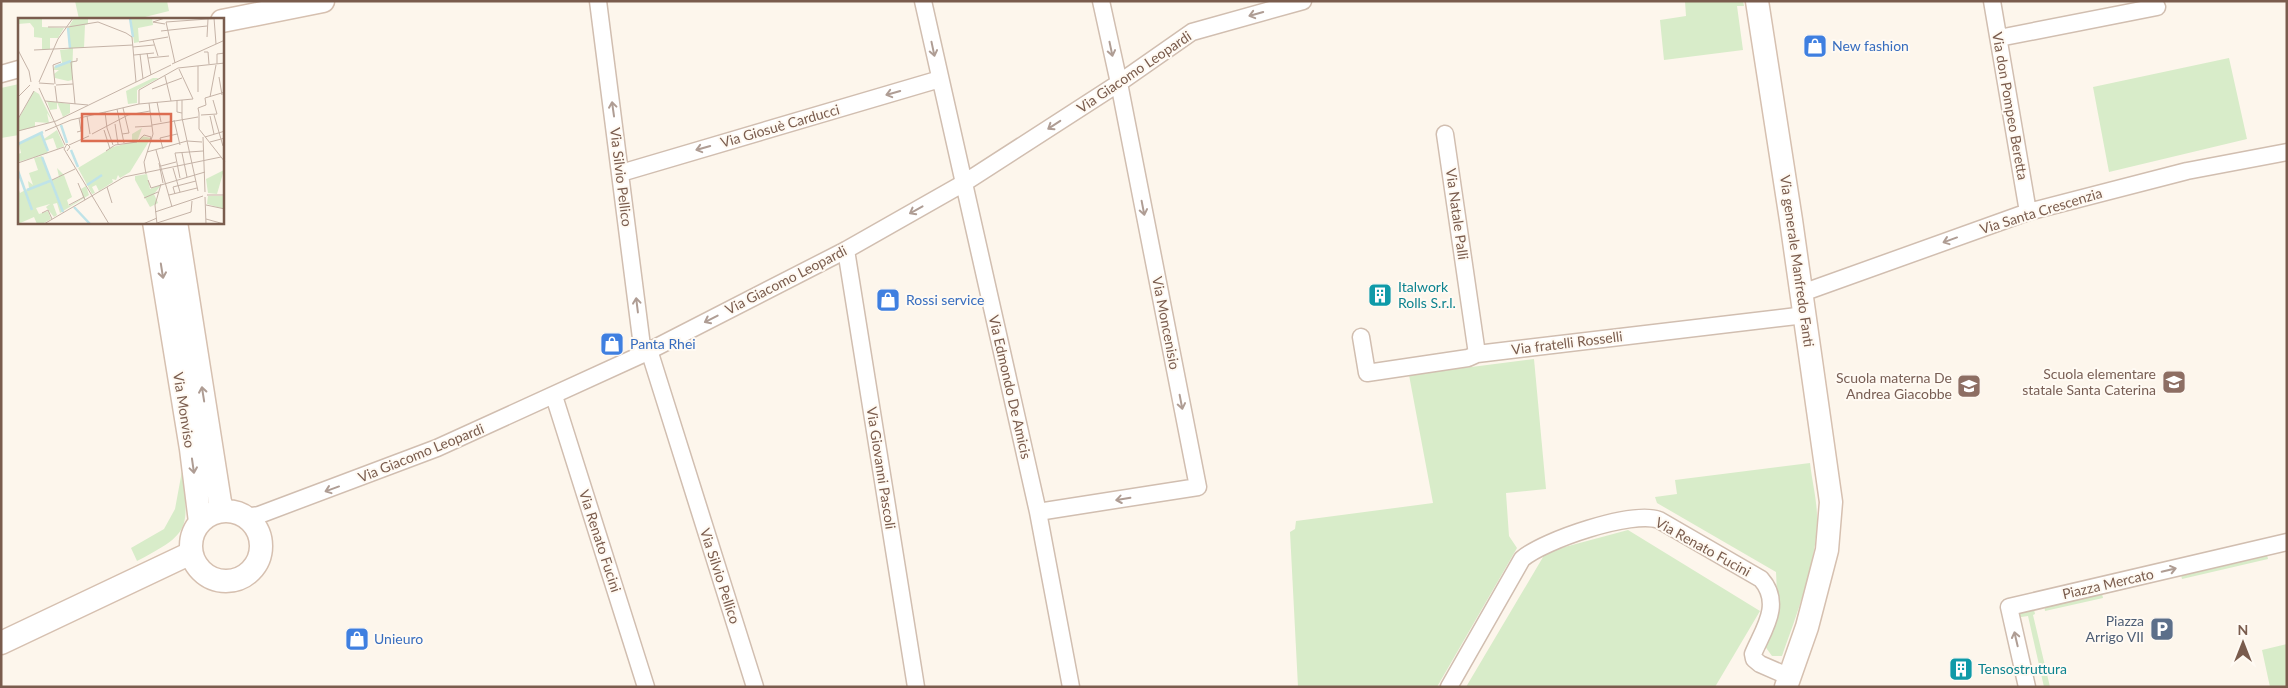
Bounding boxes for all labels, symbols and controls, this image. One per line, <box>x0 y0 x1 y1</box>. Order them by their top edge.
one-way arrow <box>1249 10 1265 20</box>
inset map <box>18 18 224 224</box>
street label: Via Giacomo Leopardi <box>1073 27 1194 116</box>
street label: Via don Pompeo Beretta <box>1989 31 2032 181</box>
shop icon: New fashion <box>1802 33 1828 59</box>
place label: New fashion <box>1832 37 1909 54</box>
one-way arrow <box>929 40 938 56</box>
one-way arrow <box>1107 40 1116 56</box>
one-way arrow <box>885 89 901 98</box>
street label: Via Giosuè Carducci <box>718 100 841 151</box>
one-way arrow <box>608 102 618 118</box>
one-way arrow <box>1048 120 1062 130</box>
street label: Via Silvio Pellico <box>607 126 636 227</box>
one-way arrow <box>696 144 712 154</box>
street label: Via Natale Palli <box>1443 167 1472 261</box>
street label: Via generale Manfredo Fanti <box>1777 174 1818 348</box>
street label: Via Santa Crescenzia <box>1978 184 2104 237</box>
one-way arrow <box>1139 200 1149 216</box>
one-way arrow <box>909 205 924 215</box>
one-way arrow <box>1942 236 1958 245</box>
street label: Via Giacomo Leopardi <box>722 242 849 318</box>
one-way arrow <box>157 262 167 278</box>
street label: Via Moncenisio <box>1149 275 1184 371</box>
place label: Italwork Rolls S.r.l. <box>1398 278 1456 311</box>
building icon: Italwork Rolls S.r.l. <box>1367 282 1393 308</box>
shop icon: Rossi service <box>875 287 901 313</box>
place label: Rossi service <box>906 291 984 308</box>
one-way arrow <box>632 298 642 314</box>
street label: Via Edmondo De Amicis <box>986 313 1035 460</box>
one-way arrow <box>703 314 718 324</box>
street label: Via fratelli Rosselli <box>1510 327 1623 358</box>
shop icon: Panta Rhei <box>599 331 625 357</box>
place label: Panta Rhei <box>630 335 696 352</box>
place label: Scuola elementare statale Santa Caterina <box>2022 365 2156 398</box>
place label: Scuola materna De Andrea Giacobbe <box>1836 369 1952 402</box>
school or university icon: Scuola elementare statale Santa Caterina <box>2161 369 2187 395</box>
street label: Via Monviso <box>170 371 199 449</box>
school or university icon: Scuola materna De Andrea Giacobbe <box>1956 373 1982 399</box>
one-way arrow <box>198 387 208 403</box>
one-way arrow <box>1177 393 1187 409</box>
street label: Via Giovanni Pascoli <box>863 406 900 530</box>
street label: Via Giacomo Leopardi <box>355 420 486 486</box>
one-way arrow <box>188 457 198 473</box>
one-way arrow <box>325 485 340 494</box>
street label: Via Renato Fucini <box>576 487 625 594</box>
one-way arrow <box>1115 494 1131 504</box>
street label: Via Renato Fucini <box>1652 513 1754 580</box>
street label: Via Silvio Pellico <box>697 526 744 626</box>
street label: Piazza Mercato <box>2060 565 2155 602</box>
one-way arrow <box>2161 565 2177 574</box>
place label: Piazza Arrigo VII <box>2085 612 2144 645</box>
parking icon: Piazza Arrigo VII <box>2149 616 2175 642</box>
north arrow <box>2218 618 2268 668</box>
text: N <box>2238 621 2248 638</box>
shop icon: Unieuro <box>344 626 370 652</box>
place label: Unieuro <box>374 630 423 647</box>
one-way arrow <box>2011 632 2020 648</box>
building icon: Tensostruttura <box>1948 656 1974 682</box>
place label: Tensostruttura <box>1978 660 2067 677</box>

